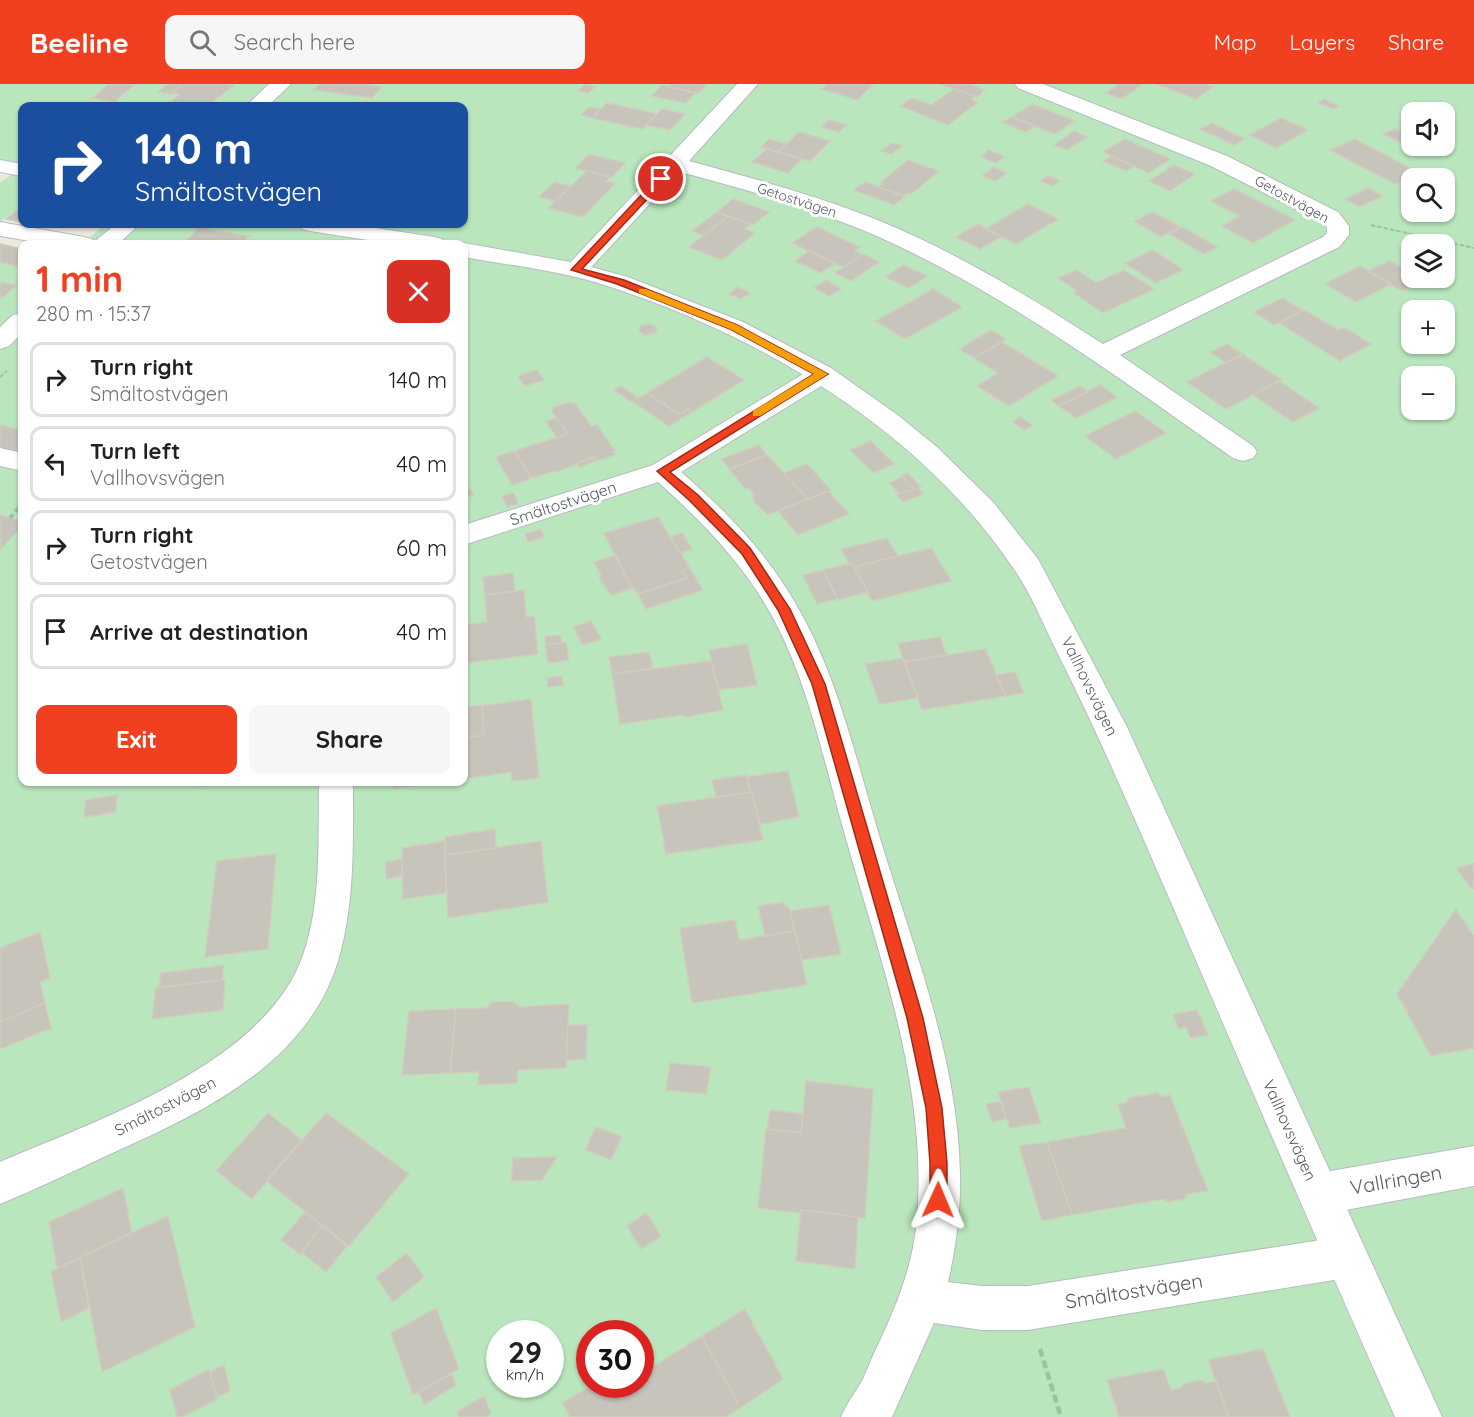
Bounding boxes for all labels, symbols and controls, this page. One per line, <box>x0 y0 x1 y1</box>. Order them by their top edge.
search box <box>165 15 585 69</box>
text: Beeline <box>30 25 129 60</box>
icon: search <box>186 26 219 59</box>
text: Search here <box>234 28 355 56</box>
text: Map <box>1214 29 1257 55</box>
text: Layers <box>1290 29 1355 55</box>
text: Share <box>1388 29 1444 55</box>
map controls <box>1401 102 1455 420</box>
button: sound <box>1401 102 1455 156</box>
text: 140 m <box>135 122 252 175</box>
icon: right <box>36 126 114 204</box>
pin <box>635 153 686 204</box>
icon: arrive <box>644 162 677 195</box>
button: search <box>1401 168 1455 222</box>
street label: Getostvägen <box>1252 171 1332 227</box>
text: Smältostvägen <box>135 174 322 208</box>
street label: Getostvägen <box>755 179 839 221</box>
button: layers <box>1401 234 1455 288</box>
text: 1 min <box>36 256 123 301</box>
button: close <box>387 260 450 323</box>
button: + <box>1401 300 1455 354</box>
text: 280 m · 15:37 <box>36 301 151 326</box>
text: Turn right <box>90 353 194 381</box>
icon: right <box>39 363 72 396</box>
text: 140 m <box>388 366 447 394</box>
button: − <box>1401 366 1455 420</box>
text: Smältostvägen <box>90 381 229 406</box>
text: Turn left <box>90 437 180 465</box>
icon: left <box>39 447 72 480</box>
text: 40 m <box>396 450 447 478</box>
text: Vallhovsvägen <box>90 465 225 490</box>
street label: Smältostvägen <box>507 476 619 530</box>
text: Turn right <box>90 521 194 549</box>
icon: right <box>39 531 72 564</box>
text: 60 m <box>396 534 447 562</box>
text: Getostvägen <box>90 549 208 574</box>
icon: arrive <box>39 615 72 648</box>
text: Arrive at destination <box>90 618 308 646</box>
text: 40 m <box>396 618 447 646</box>
street label: Vallhovsvägen <box>1057 633 1123 739</box>
button: Exit <box>36 705 237 774</box>
button: Share <box>249 705 450 774</box>
street label: Smältostvägen <box>111 1072 219 1140</box>
street label: Vallhovsvägen <box>1259 1077 1321 1183</box>
street label: Vallringen <box>1348 1159 1444 1200</box>
position arrow <box>906 1168 970 1232</box>
street label: Smältostvägen <box>1063 1267 1204 1314</box>
speed limit sign: 30 <box>576 1320 654 1398</box>
text: 29 <box>508 1333 542 1371</box>
text: km/h <box>506 1365 544 1384</box>

